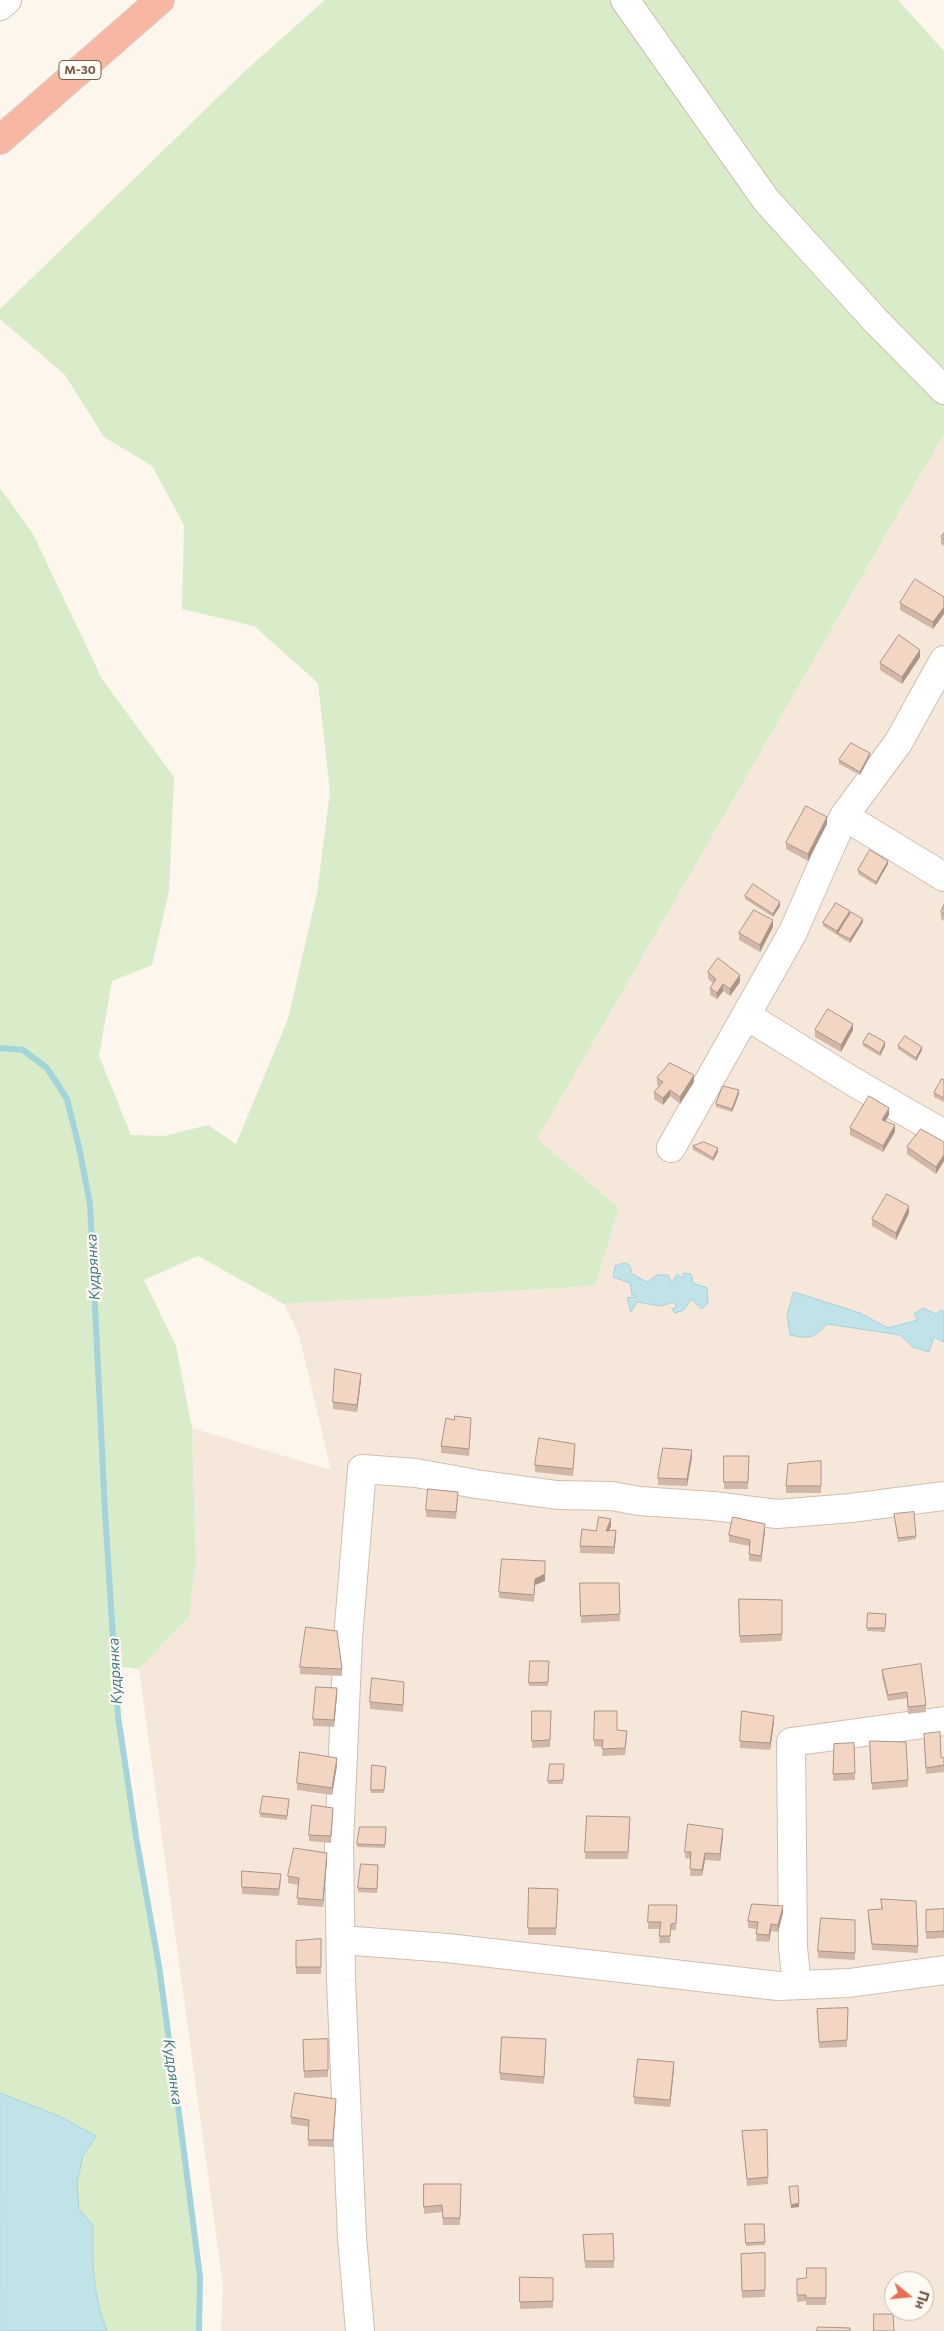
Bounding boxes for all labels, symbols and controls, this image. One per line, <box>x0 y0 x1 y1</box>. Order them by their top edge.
road number: М-30 <box>59 60 101 80</box>
water label: Кудрянка <box>82 1233 104 1301</box>
water label: Кудрянка <box>104 1637 126 1705</box>
water label: Кудрянка <box>159 2038 187 2106</box>
north arrow <box>884 2271 934 2321</box>
text: Пн <box>912 2289 934 2312</box>

